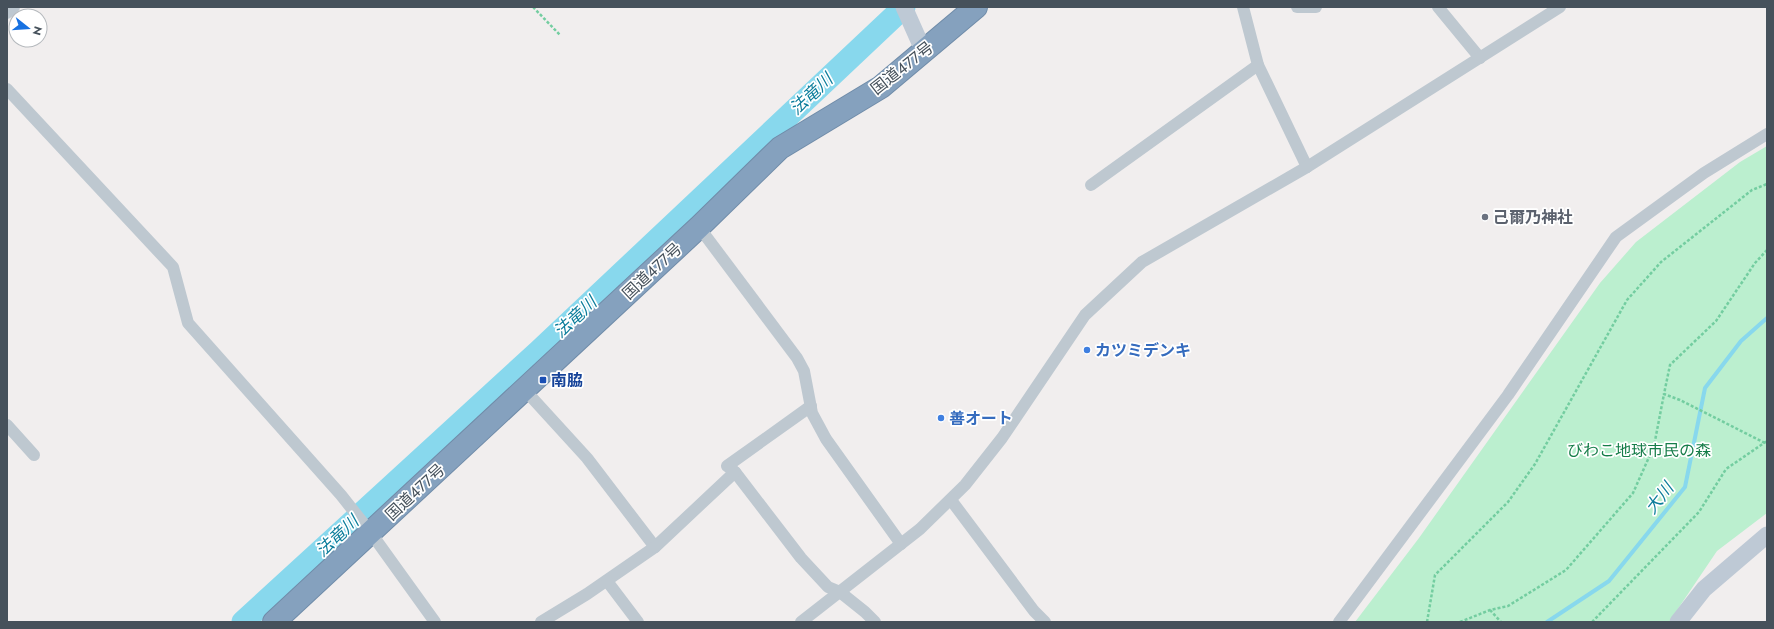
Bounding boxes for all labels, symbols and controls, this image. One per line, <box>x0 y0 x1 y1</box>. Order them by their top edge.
north arrow <box>8 8 48 48</box>
text: N <box>29 24 46 37</box>
street label: 国道477号 <box>866 36 938 100</box>
water label: 法竜川 <box>784 66 839 120</box>
place label: 己爾乃神社 <box>1493 206 1573 229</box>
marker: 己爾乃神社 <box>1480 212 1490 222</box>
street label: 国道477号 <box>617 237 687 305</box>
water label: 法竜川 <box>548 289 603 343</box>
place label: カツミデンキ <box>1095 339 1191 362</box>
marker: カツミデンキ <box>1082 345 1092 355</box>
place label: 南脇 <box>551 369 583 392</box>
marker: 南脇 <box>538 375 548 385</box>
place label: 善オート <box>949 407 1013 430</box>
marker: 善オート <box>936 413 946 423</box>
park label: びわこ地球市民の森 <box>1567 439 1711 462</box>
street label: 国道477号 <box>380 458 450 526</box>
water label: 大川 <box>1639 476 1680 519</box>
water label: 法竜川 <box>310 508 365 562</box>

